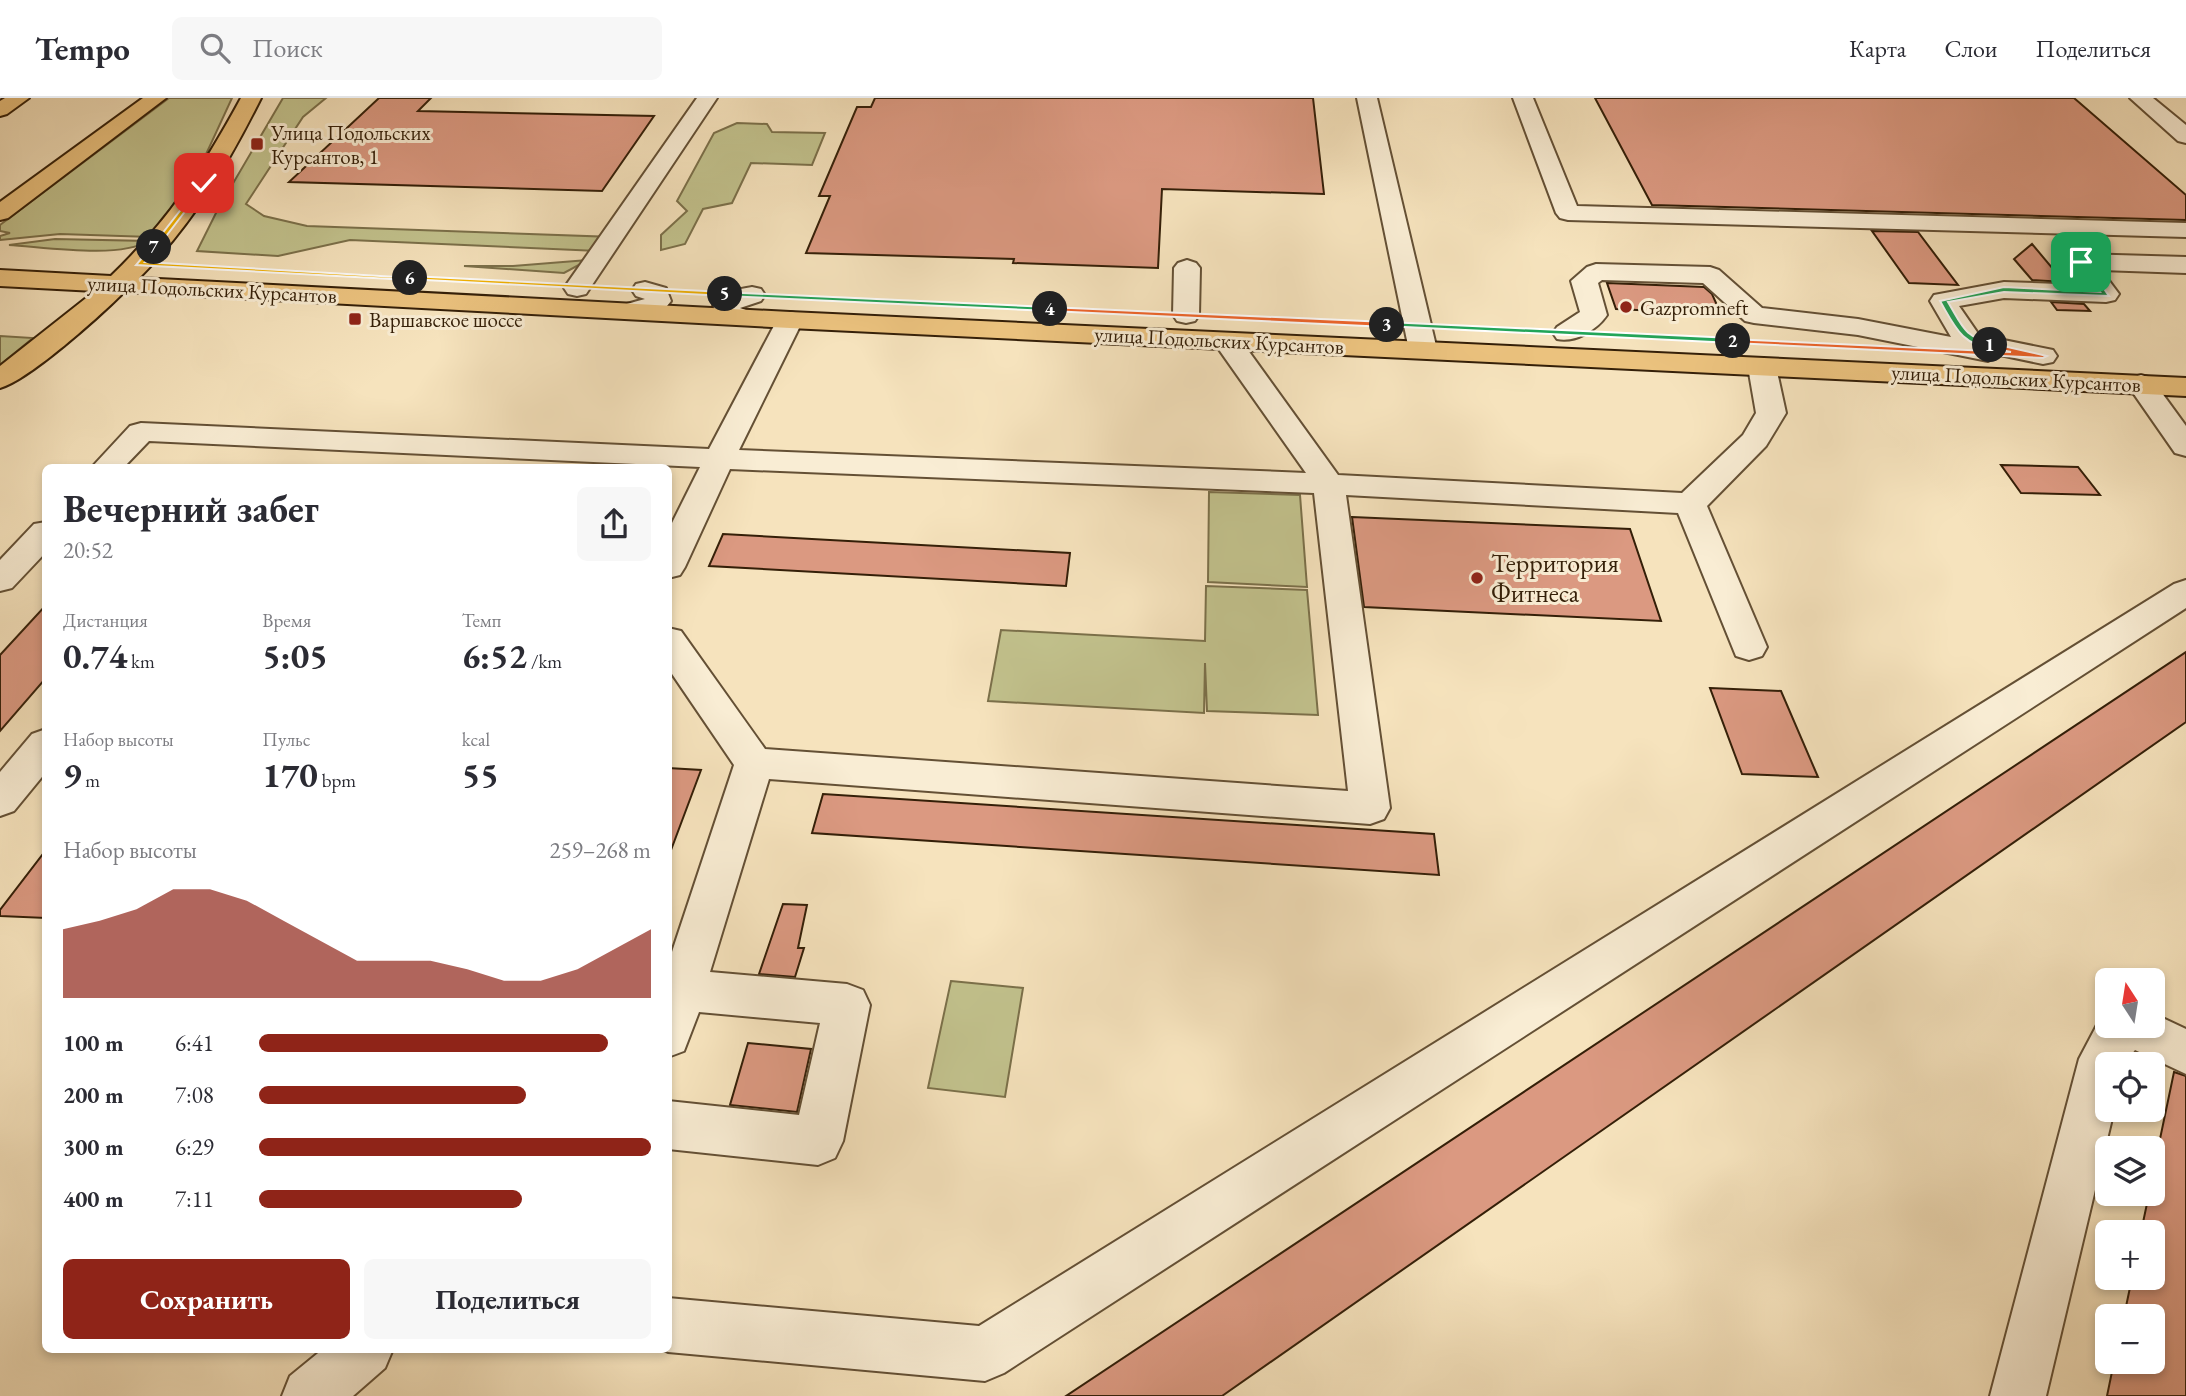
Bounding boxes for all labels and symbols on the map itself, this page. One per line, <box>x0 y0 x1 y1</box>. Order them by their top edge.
place label: Улица Подольских Курсантов, 1 <box>270 119 431 170</box>
marker: Улица Подольских Курсантов, 1 <box>249 136 265 152</box>
pin <box>174 153 234 213</box>
pin: 7 <box>136 230 172 264</box>
pin <box>2051 232 2111 292</box>
pin: 6 <box>392 260 428 296</box>
street label: улица Подольских Курсантов <box>87 269 337 309</box>
pin: 5 <box>708 276 742 312</box>
pin: 4 <box>1032 292 1068 326</box>
place label: Gazpromneft <box>1640 294 1749 321</box>
marker: Gazpromneft <box>1618 299 1634 315</box>
place label: Варшавское шоссе <box>369 306 522 333</box>
pin: 3 <box>1370 308 1404 342</box>
marker: Варшавское шоссе <box>347 311 363 327</box>
street label: улица Подольских Курсантов <box>1094 320 1344 360</box>
pin: 2 <box>1716 324 1750 358</box>
pin: 1 <box>1972 328 2008 362</box>
street label: улица Подольских Курсантов <box>1891 358 2141 398</box>
place label: Территория Фитнеса <box>1491 546 1619 610</box>
marker: Территория Фитнеса <box>1469 570 1485 586</box>
north arrow <box>2095 968 2165 1038</box>

